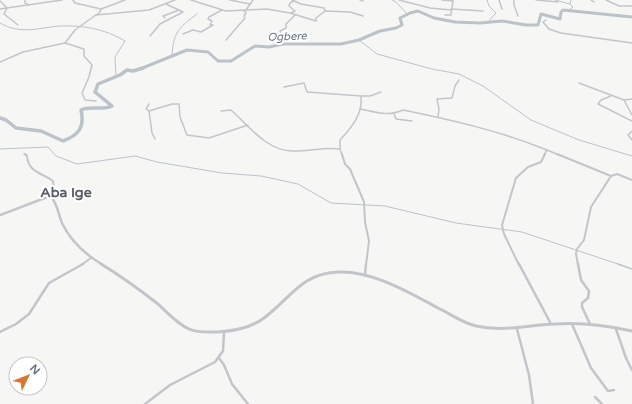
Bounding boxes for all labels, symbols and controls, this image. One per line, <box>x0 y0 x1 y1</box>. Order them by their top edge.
water label: Ogbere <box>267 29 308 44</box>
district label: Aba Ige <box>40 184 92 201</box>
north arrow <box>8 356 48 396</box>
text: N <box>27 362 43 377</box>

